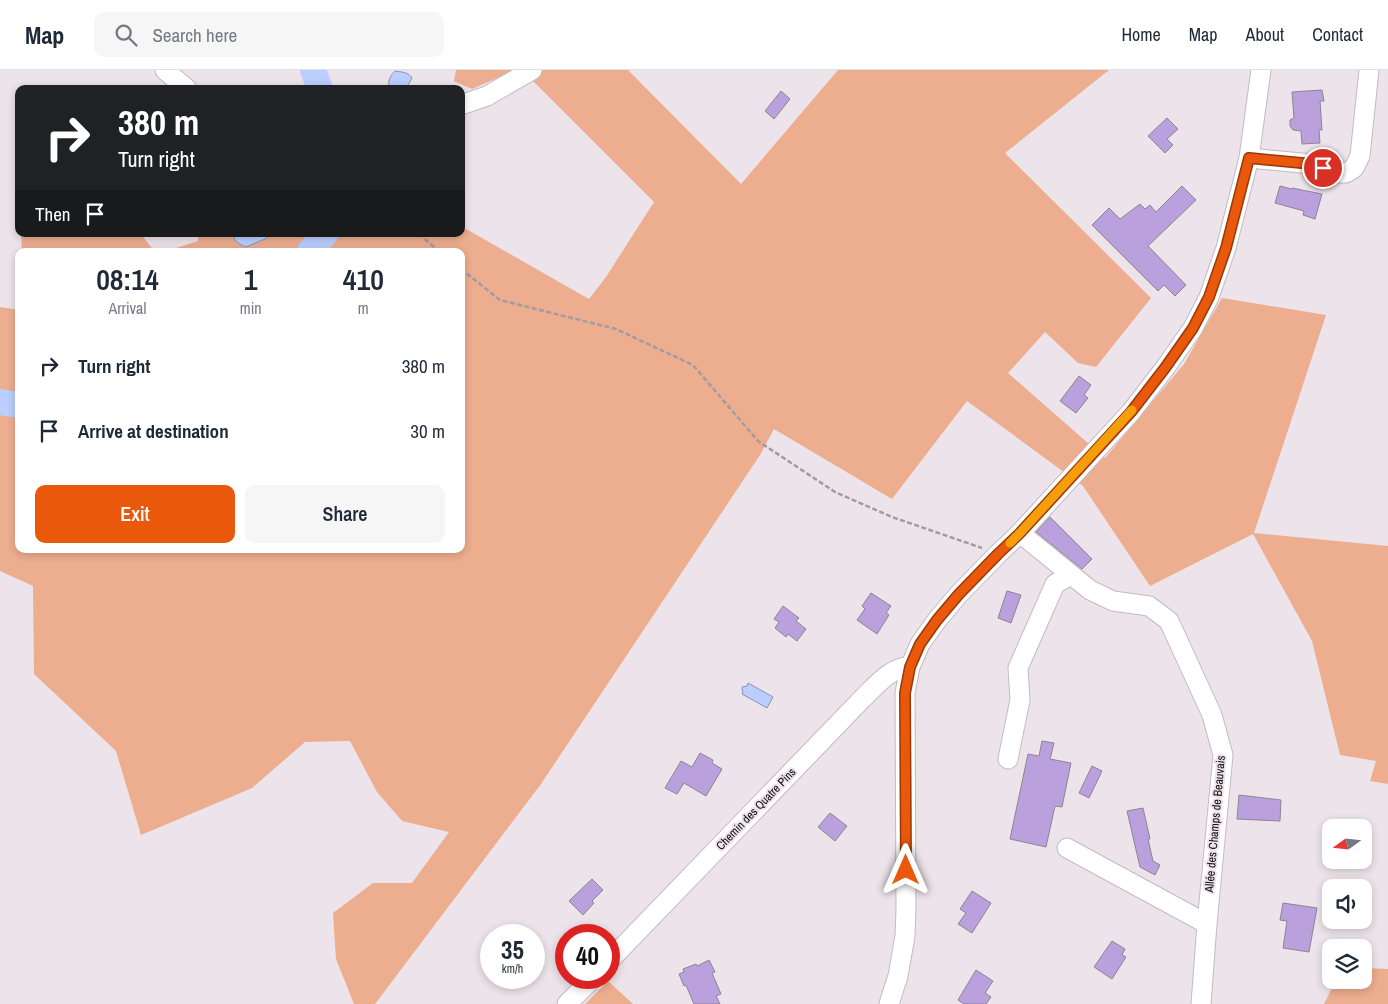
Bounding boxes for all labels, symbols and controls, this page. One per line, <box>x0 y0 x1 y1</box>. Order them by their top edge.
search box <box>94 12 444 57</box>
text: Map <box>25 19 64 51</box>
icon: search <box>112 21 140 49</box>
text: Search here <box>152 22 237 48</box>
text: Home <box>1121 22 1161 47</box>
text: Map <box>1189 22 1218 47</box>
text: About <box>1246 22 1284 47</box>
text: Contact <box>1312 22 1363 47</box>
text: 380 m <box>118 99 199 146</box>
icon: right <box>35 105 100 170</box>
text: Turn right <box>118 144 195 174</box>
pin <box>1302 147 1344 189</box>
icon: arrive <box>1309 154 1337 182</box>
icon: arrive <box>81 200 109 228</box>
text: Then <box>35 201 71 227</box>
text: 08:14 <box>96 259 159 299</box>
text: 1 <box>244 259 258 299</box>
text: 410 <box>343 259 384 299</box>
text: Arrival <box>108 297 146 319</box>
text: min <box>240 297 262 319</box>
text: m <box>358 297 369 319</box>
icon: right <box>35 352 63 380</box>
text: Turn right <box>78 353 150 379</box>
text: 380 m <box>402 353 445 379</box>
icon: arrive <box>35 417 63 445</box>
text: Arrive at destination <box>78 418 229 444</box>
text: 30 m <box>410 418 445 444</box>
button: Exit <box>35 485 235 543</box>
button: Share <box>245 485 445 543</box>
street label: Allée des Champs de Beauvais <box>1201 755 1229 894</box>
street label: Chemin des Quatre Pins <box>713 764 799 854</box>
north arrow <box>1322 819 1372 869</box>
map controls <box>1322 819 1372 989</box>
position arrow <box>879 843 931 895</box>
button: sound <box>1322 879 1372 929</box>
speed limit sign: 40 <box>555 924 620 989</box>
text: 35 <box>501 933 524 967</box>
button: layers <box>1322 939 1372 989</box>
text: km/h <box>502 961 523 977</box>

